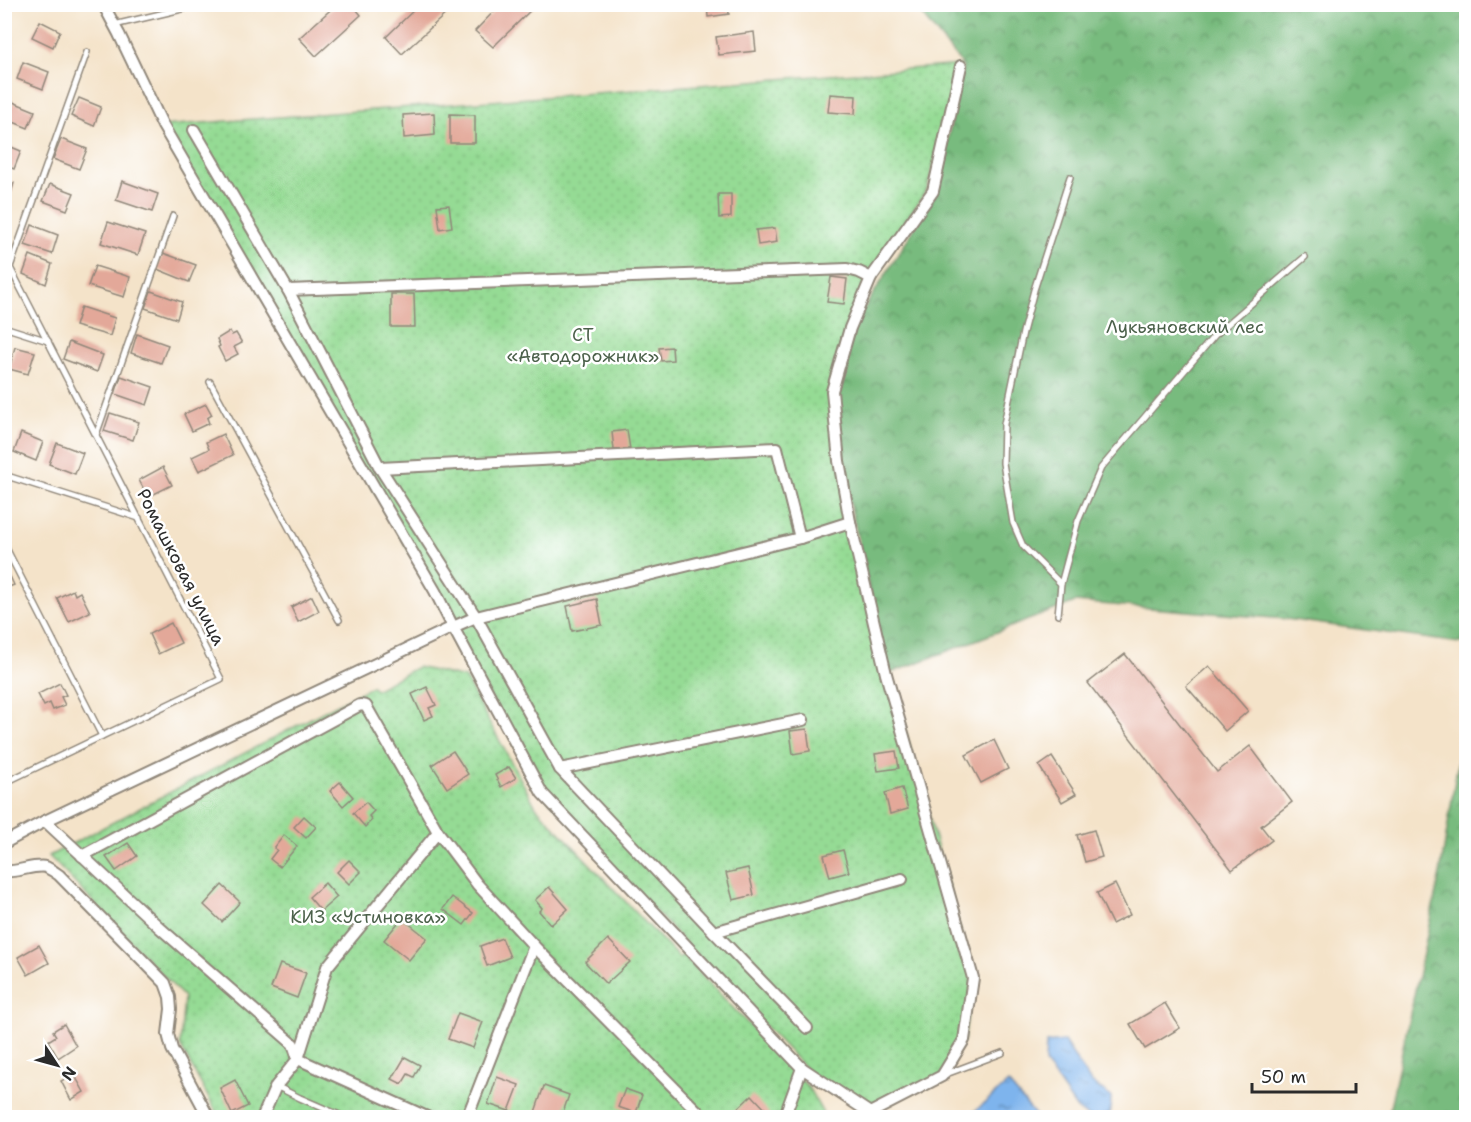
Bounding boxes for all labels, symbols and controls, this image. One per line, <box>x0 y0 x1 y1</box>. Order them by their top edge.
park label: Лукьяновский лес <box>1106 315 1264 339</box>
park label: СТ «Автодорожник» <box>507 323 659 368</box>
street label: Ромашковая улица <box>131 485 231 649</box>
park label: КИЗ «Устиновка» <box>290 905 446 929</box>
north arrow <box>27 1035 87 1095</box>
scale bar <box>1252 1056 1356 1094</box>
text: N <box>57 1062 81 1085</box>
text: 50 m <box>1261 1065 1306 1089</box>

